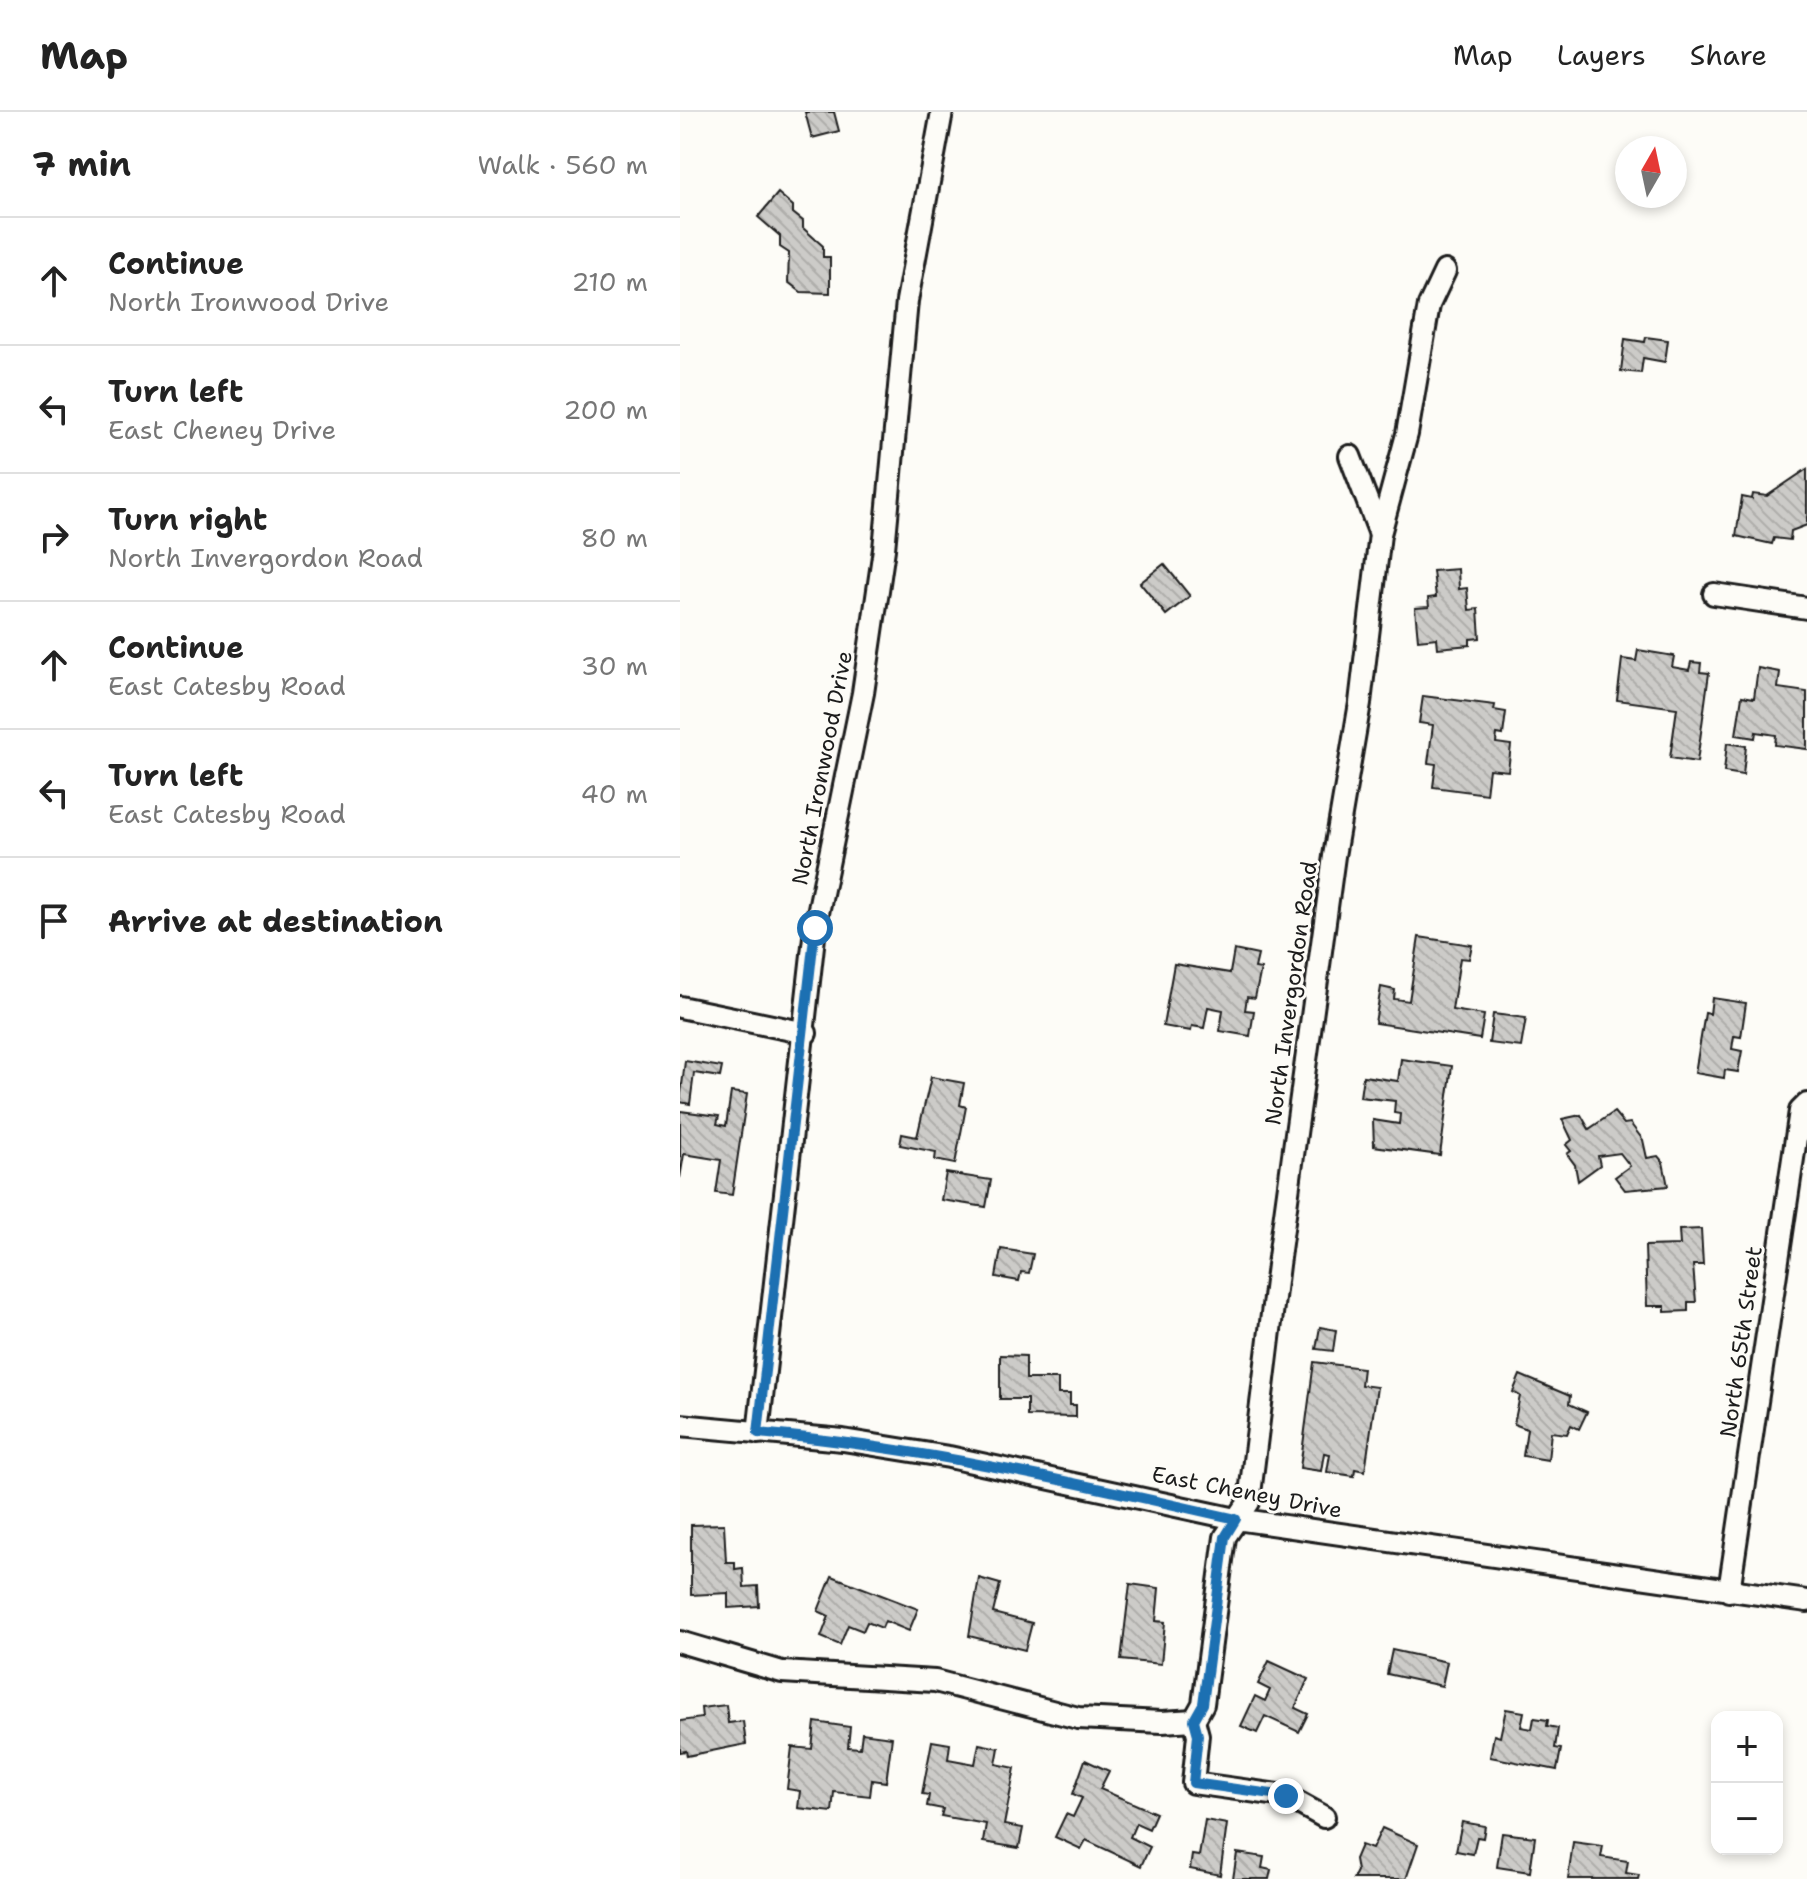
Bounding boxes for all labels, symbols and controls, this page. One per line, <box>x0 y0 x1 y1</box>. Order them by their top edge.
text: Map <box>40 30 128 81</box>
text: Map <box>1453 36 1513 74</box>
text: Layers <box>1557 36 1646 74</box>
text: Share <box>1690 36 1767 74</box>
north arrow <box>1615 136 1687 208</box>
text: 7 min <box>32 141 131 187</box>
text: Walk · 560 m <box>478 147 648 182</box>
text: Continue <box>108 243 244 284</box>
icon: ahead <box>32 259 76 303</box>
text: 210 m <box>571 264 648 299</box>
text: North Ironwood Drive <box>108 284 389 319</box>
text: Turn left <box>108 371 243 412</box>
icon: left <box>32 387 76 431</box>
text: 200 m <box>563 392 648 427</box>
text: East Cheney Drive <box>108 412 336 447</box>
text: Turn right <box>108 499 267 540</box>
icon: right <box>32 515 76 559</box>
text: 80 m <box>581 520 648 555</box>
text: North Invergordon Road <box>108 540 423 575</box>
text: Continue <box>108 627 244 668</box>
icon: ahead <box>32 643 76 687</box>
text: 30 m <box>581 648 648 683</box>
street label: North Ironwood Drive <box>785 648 859 888</box>
text: East Catesby Road <box>108 668 346 703</box>
text: Turn left <box>108 755 243 796</box>
icon: left <box>32 771 76 815</box>
text: 40 m <box>581 776 648 811</box>
text: East Catesby Road <box>108 796 346 831</box>
street label: North Invergordon Road <box>1258 859 1324 1127</box>
icon: arrive <box>32 899 76 943</box>
text: Arrive at destination <box>108 901 443 942</box>
route start <box>797 910 833 946</box>
street label: North 65th Street <box>1713 1244 1769 1440</box>
street label: East Cheney Drive <box>1149 1459 1345 1525</box>
map controls <box>1711 1711 1783 1855</box>
button: + <box>1711 1711 1783 1783</box>
route end <box>1268 1778 1304 1814</box>
button: − <box>1711 1783 1783 1855</box>

